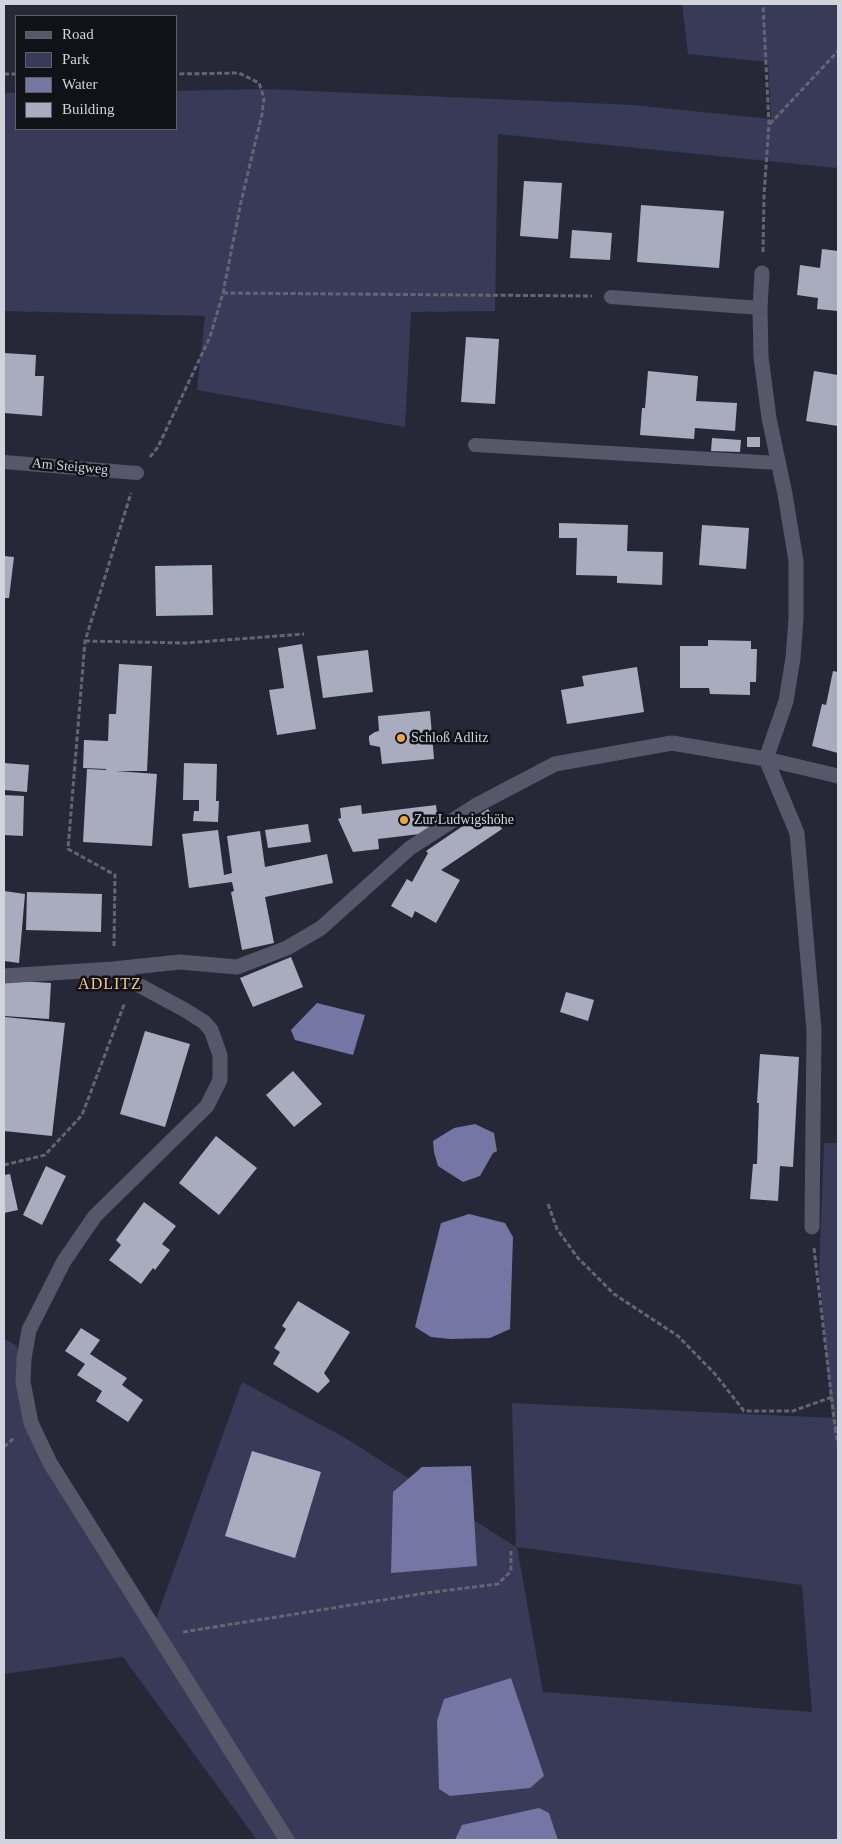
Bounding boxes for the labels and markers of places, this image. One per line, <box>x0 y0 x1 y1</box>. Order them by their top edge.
place label: Schloß Adlitz <box>411 730 488 746</box>
marker: Schloß Adlitz <box>395 732 407 744</box>
place label: Zur Ludwigshöhe <box>414 812 514 828</box>
marker: Zur Ludwigshöhe <box>398 814 410 826</box>

